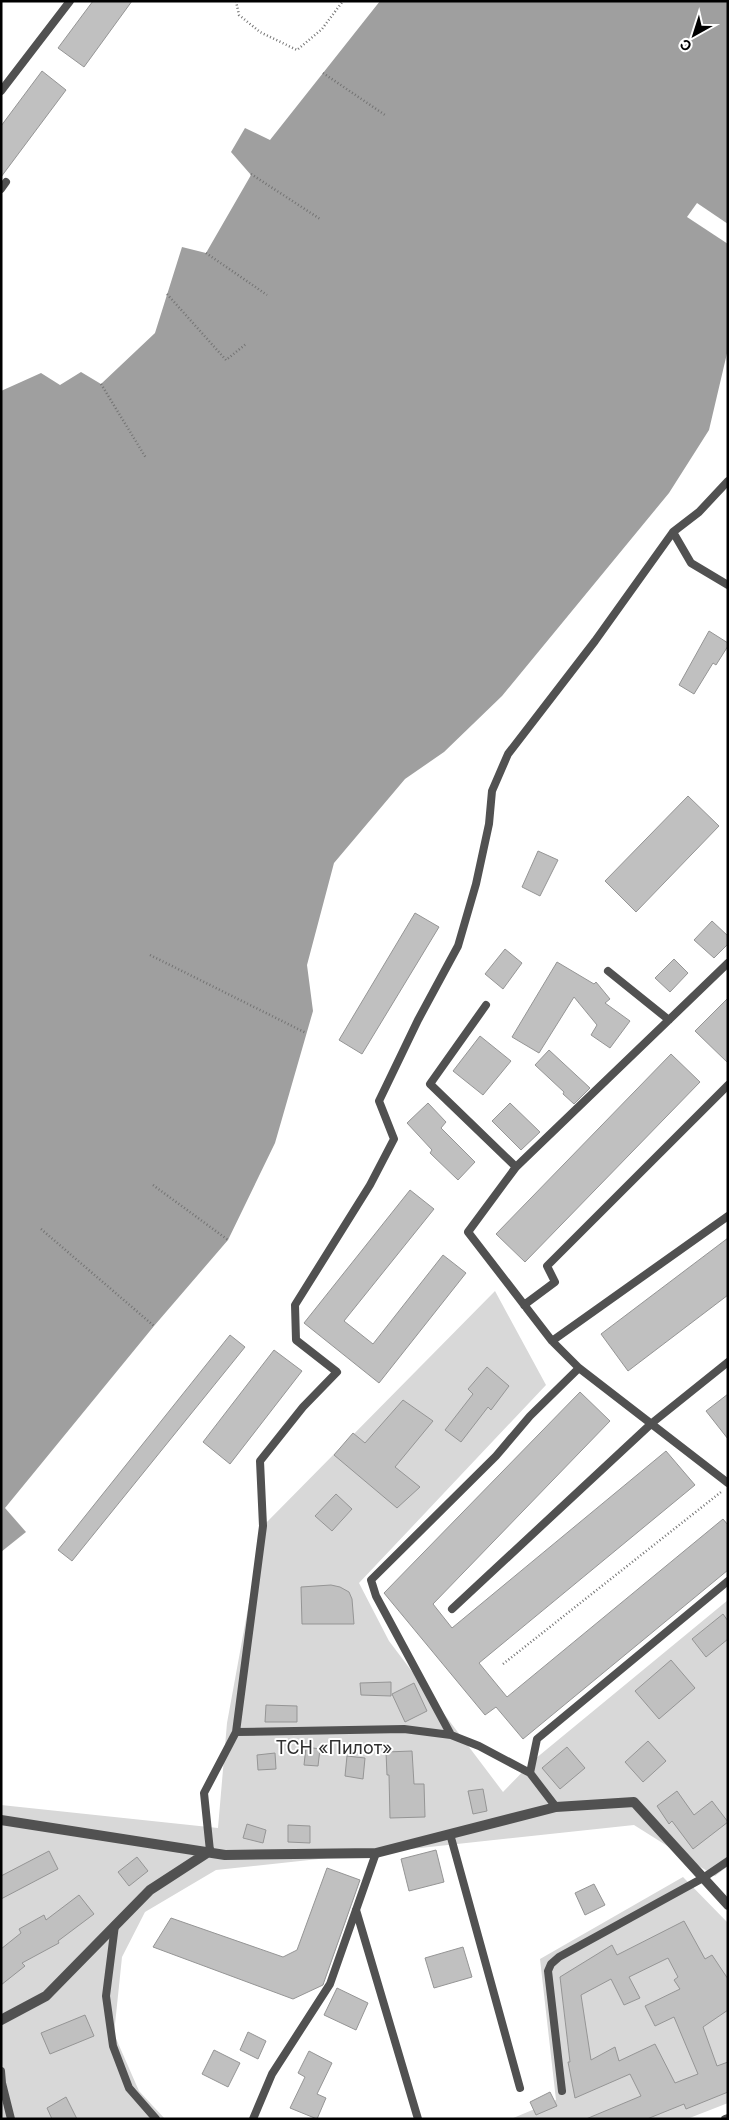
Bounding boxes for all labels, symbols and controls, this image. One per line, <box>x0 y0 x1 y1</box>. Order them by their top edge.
north arrow <box>669 10 719 60</box>
text: С <box>676 36 695 55</box>
park label: ТСН «Пилот» <box>275 1737 393 1758</box>

